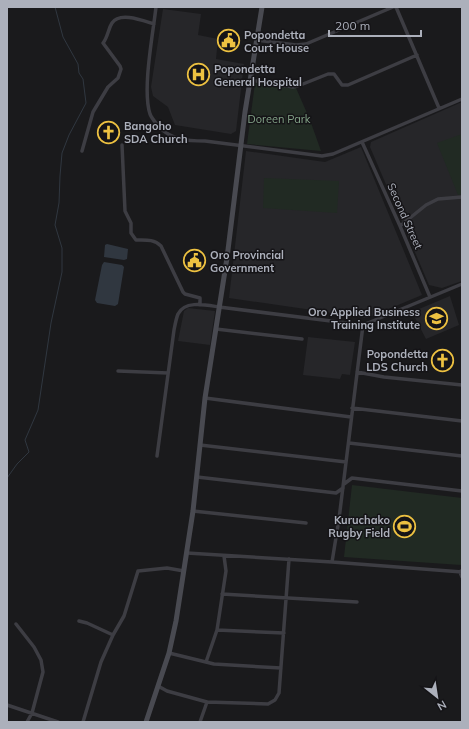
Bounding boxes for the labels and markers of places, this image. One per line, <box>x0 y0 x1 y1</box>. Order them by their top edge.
public building icon: Popondetta Court House <box>216 28 242 54</box>
place label: Popondetta Court House <box>244 28 309 55</box>
hospital icon: Popondetta General Hospital <box>185 62 211 88</box>
place label: Popondetta General Hospital <box>214 62 302 89</box>
church icon: Bangoho SDA Church <box>95 119 121 145</box>
place label: Bangoho SDA Church <box>124 119 188 146</box>
public building icon: Oro Provincial Government <box>182 248 208 274</box>
place label: Oro Provincial Government <box>210 248 284 275</box>
place label: Oro Applied Business Training Institute <box>308 305 420 332</box>
school or university icon: Oro Applied Business Training Institute <box>423 305 449 331</box>
place label: Popondetta LDS Church <box>366 347 428 374</box>
church icon: Popondetta LDS Church <box>430 347 456 373</box>
place label: Kuruchako Rugby Field <box>328 513 390 540</box>
sports icon: Kuruchako Rugby Field <box>392 513 418 539</box>

